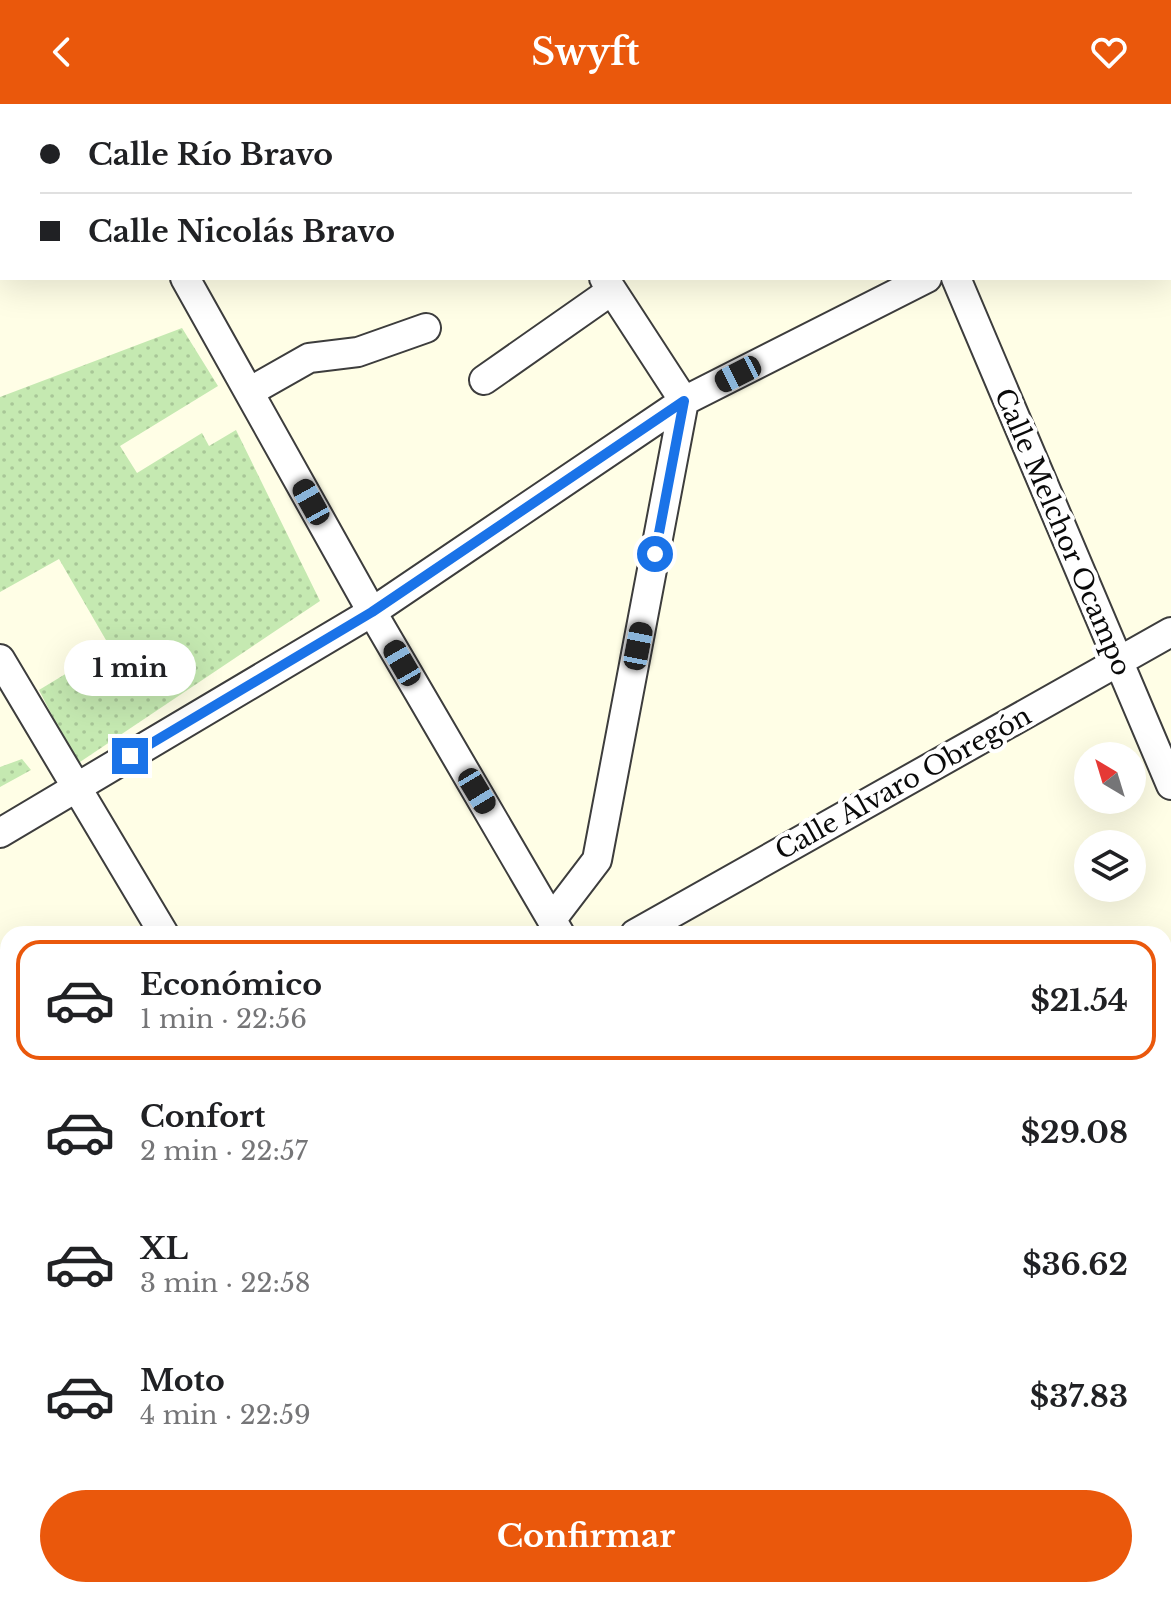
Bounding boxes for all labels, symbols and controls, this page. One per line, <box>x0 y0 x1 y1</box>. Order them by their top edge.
icon: back <box>40 30 84 74</box>
text: Swyft <box>531 30 640 75</box>
icon: heart <box>1087 30 1131 74</box>
text: Calle Río Bravo <box>88 136 333 173</box>
text: Calle Nicolás Bravo <box>88 213 395 250</box>
car <box>711 352 765 396</box>
street label: Calle Melchor Ocampo <box>988 384 1138 680</box>
car <box>289 475 333 529</box>
route start <box>637 536 673 572</box>
car <box>622 620 654 672</box>
car <box>380 636 424 690</box>
callout: 1 min <box>64 640 196 696</box>
text: 1 min <box>92 652 168 684</box>
street label: Calle Álvaro Obregón <box>770 699 1037 867</box>
route end <box>112 738 148 774</box>
north arrow <box>1074 742 1146 814</box>
map controls <box>1074 742 1146 902</box>
car <box>454 764 500 818</box>
button: layers <box>1074 830 1146 902</box>
icon: car <box>44 964 116 1036</box>
text: Económico <box>140 966 322 1003</box>
text: $21.54 <box>1031 982 1128 1019</box>
text: 1 min · 22:56 <box>140 1003 307 1035</box>
icon: car <box>44 1096 116 1168</box>
text: Confort <box>140 1098 265 1135</box>
text: $29.08 <box>1021 1114 1128 1151</box>
text: 2 min · 22:57 <box>140 1135 308 1167</box>
icon: car <box>44 1228 116 1300</box>
text: XL <box>140 1230 188 1267</box>
text: $36.62 <box>1022 1246 1128 1283</box>
text: 3 min · 22:58 <box>140 1267 310 1299</box>
icon: car <box>44 1360 116 1432</box>
text: Moto <box>140 1362 225 1399</box>
text: $37.83 <box>1030 1378 1128 1415</box>
text: 4 min · 22:59 <box>140 1399 311 1431</box>
button: Confirmar <box>40 1490 1132 1582</box>

